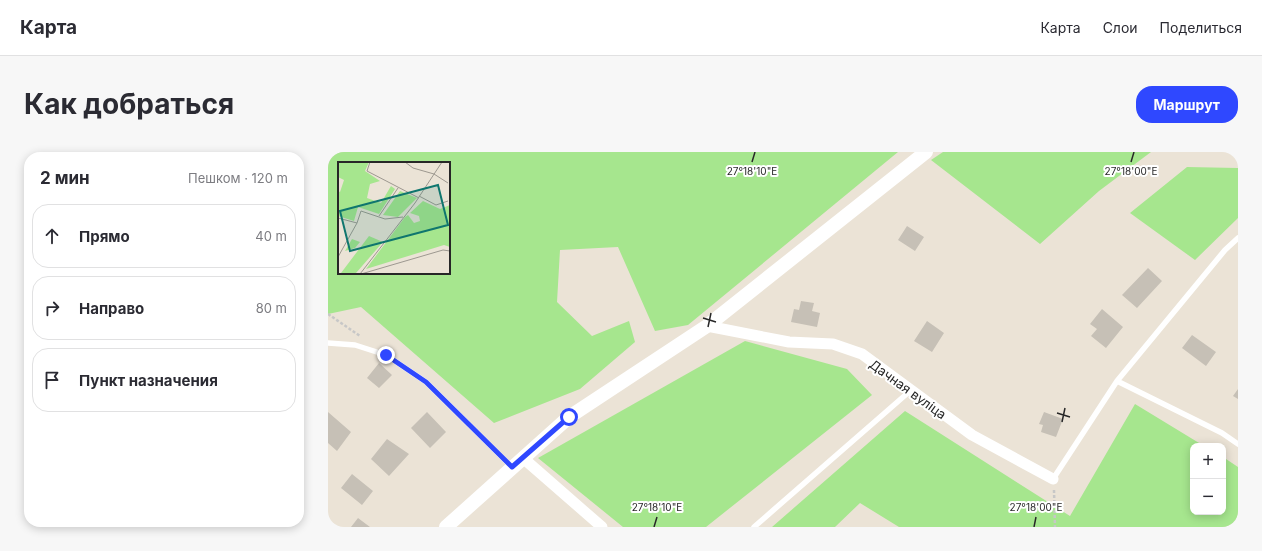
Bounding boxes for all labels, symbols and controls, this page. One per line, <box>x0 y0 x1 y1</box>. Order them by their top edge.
text: Карта <box>20 16 77 39</box>
text: Карта <box>1040 19 1081 36</box>
text: Слои <box>1103 19 1138 36</box>
text: Поделиться <box>1160 19 1242 36</box>
button: Маршрут <box>1136 86 1238 123</box>
text: Как добраться <box>24 87 234 121</box>
inset map <box>338 162 450 274</box>
text: 27°18'10"E <box>727 165 777 177</box>
text: 27°18'00"E <box>1105 165 1157 177</box>
text: 2 мин <box>40 168 90 188</box>
text: Пешком · 120 m <box>188 170 288 186</box>
icon: ahead <box>41 225 63 247</box>
text: Прямо <box>79 227 130 246</box>
text: 40 m <box>255 228 287 244</box>
icon: right <box>41 297 63 319</box>
text: Направо <box>79 299 144 318</box>
text: 80 m <box>256 300 287 316</box>
route end <box>377 346 395 364</box>
street label: Дачная вуліца <box>866 356 950 422</box>
icon: arrive <box>41 369 63 391</box>
text: Пункт назначения <box>79 371 218 390</box>
route start <box>560 408 578 426</box>
map controls <box>1190 443 1226 515</box>
button: + <box>1190 443 1226 479</box>
button: − <box>1190 479 1226 515</box>
text: 27°18'10"E <box>632 501 682 513</box>
text: 27°18'00"E <box>1010 501 1062 513</box>

